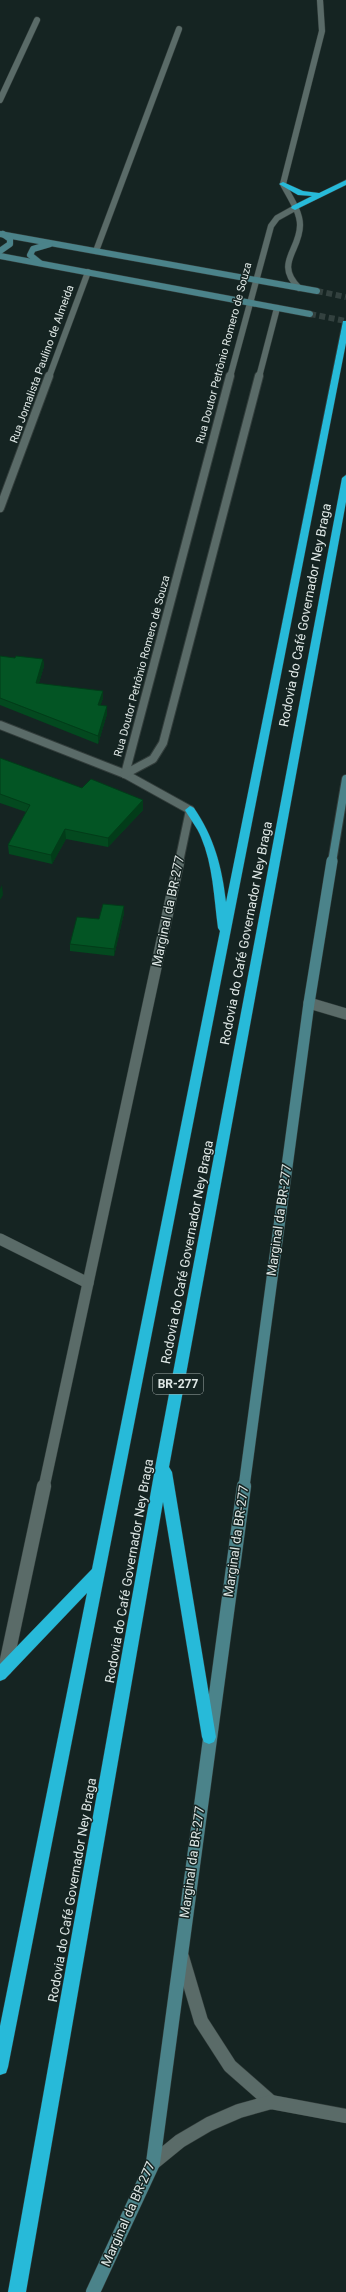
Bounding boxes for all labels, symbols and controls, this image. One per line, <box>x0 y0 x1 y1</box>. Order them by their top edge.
street label: Rua Doutor Petrônio Romero de Souza <box>193 261 255 445</box>
street label: Rua Jornalista Paulino de Almeida <box>7 283 77 445</box>
street label: Rodovia do Café Governador Ney Braga <box>276 502 334 728</box>
street label: Rua Doutor Petrônio Romero de Souza <box>111 574 173 758</box>
street label: Rodovia do Café Governador Ney Braga <box>217 820 275 1046</box>
street label: Marginal da BR-277 <box>149 854 187 968</box>
street label: Rodovia do Café Governador Ney Braga <box>158 1139 216 1365</box>
street label: Marginal da BR-277 <box>264 1163 294 1277</box>
road number: BR-277 <box>153 1374 203 1394</box>
street label: Rodovia do Café Governador Ney Braga <box>102 1458 156 1684</box>
street label: Marginal da BR-277 <box>221 1484 251 1598</box>
street label: Rodovia do Café Governador Ney Braga <box>45 1777 99 2003</box>
street label: Marginal da BR-277 <box>177 1805 207 1919</box>
street label: Marginal da BR-277 <box>98 2159 158 2269</box>

